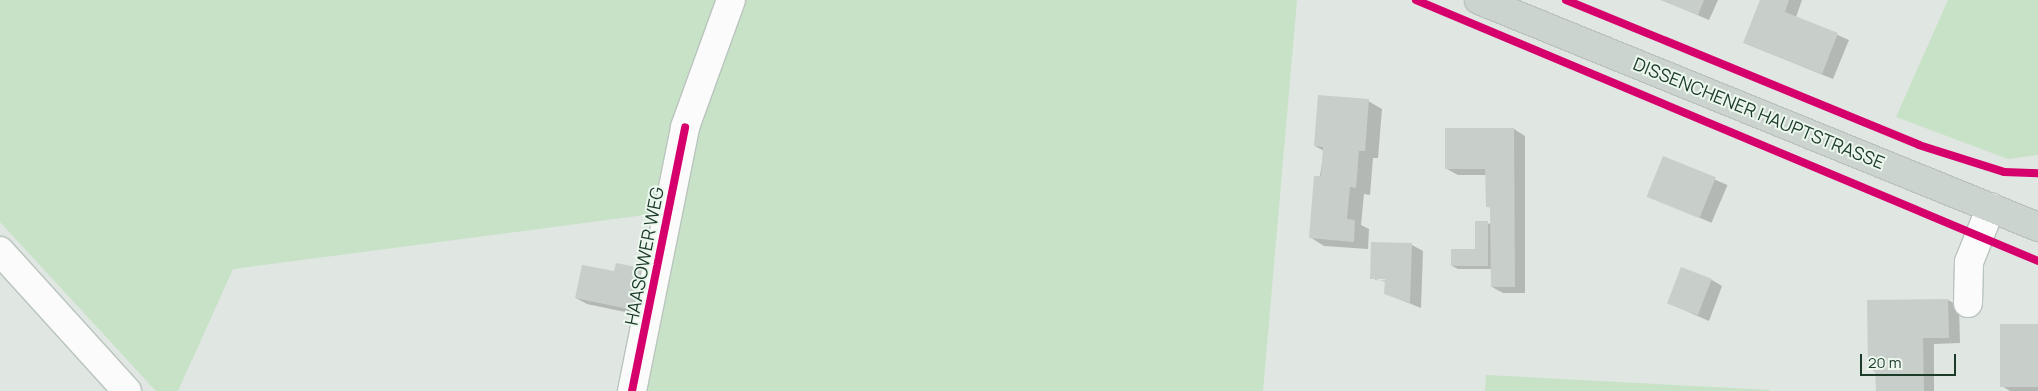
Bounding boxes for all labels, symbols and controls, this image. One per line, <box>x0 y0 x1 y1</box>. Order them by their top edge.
street label: DISSENCHENER HAUPTSTRASSE <box>1630 53 1888 173</box>
street label: HAASOWER WEG <box>620 185 668 327</box>
scale bar <box>1863 344 1959 376</box>
text: 20 m <box>1868 352 1901 373</box>

